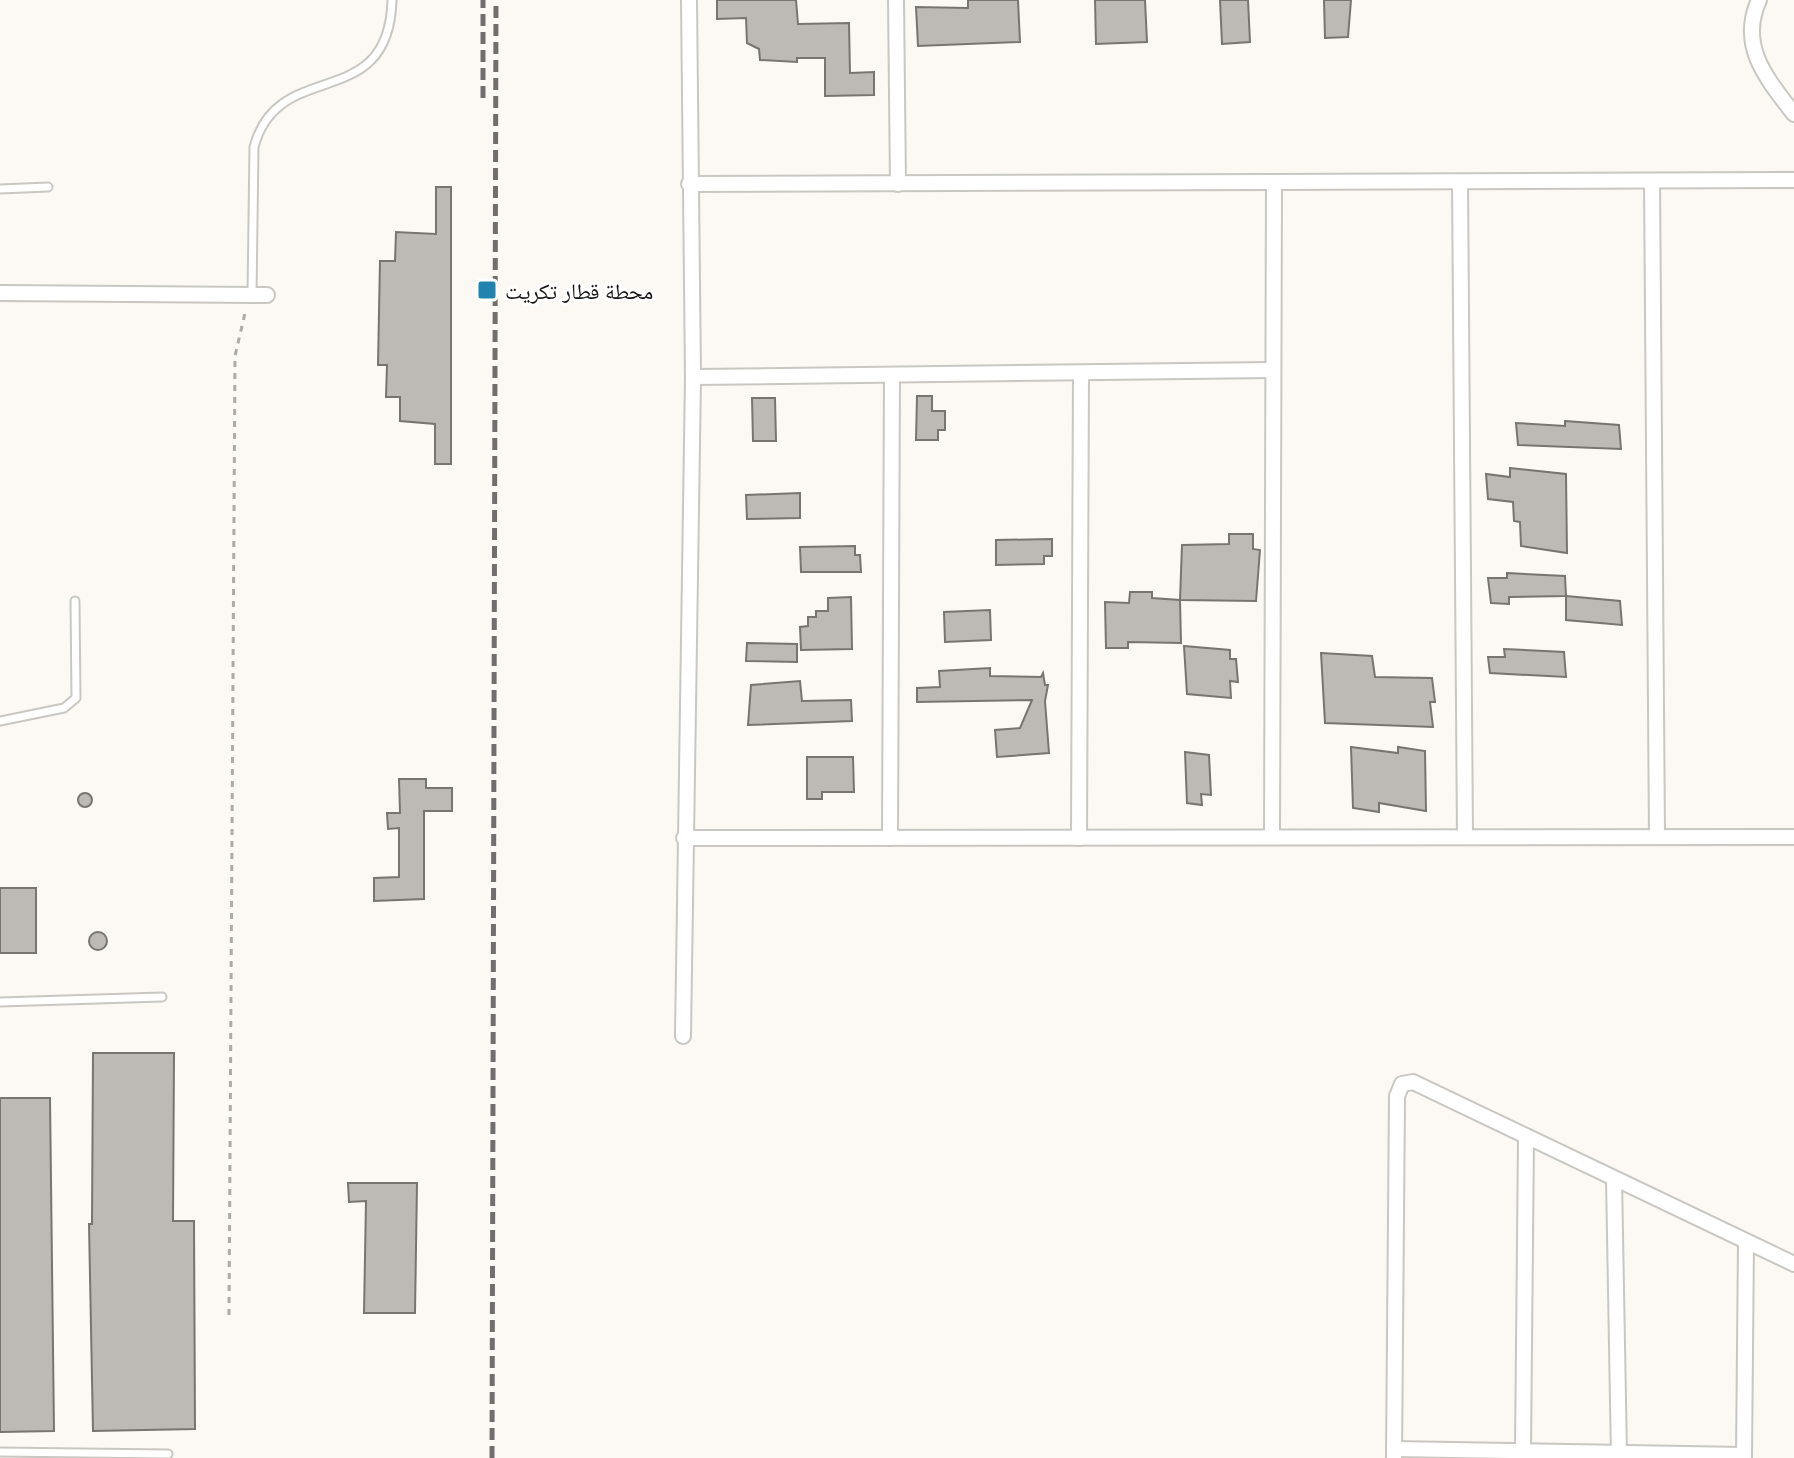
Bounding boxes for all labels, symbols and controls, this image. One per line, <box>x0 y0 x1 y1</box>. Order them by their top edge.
place label: محطة قطار تكريت <box>505 276 653 305</box>
marker: محطة قطار تكريت <box>476 279 498 301</box>

